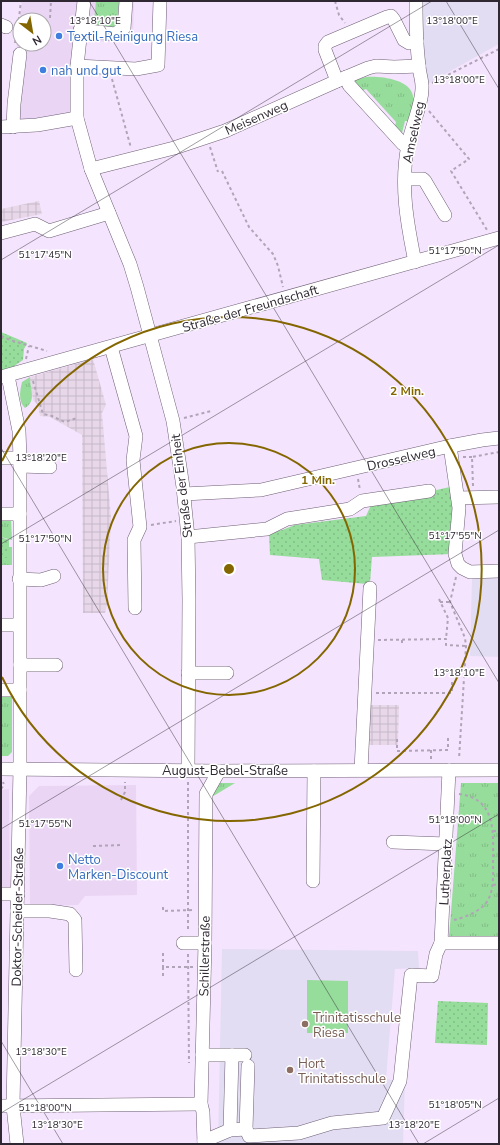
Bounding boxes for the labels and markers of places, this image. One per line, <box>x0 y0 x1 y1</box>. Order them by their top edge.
place label: Textil-Reinigung Riesa <box>67 28 198 46</box>
marker: Textil-Reinigung Riesa <box>54 31 64 41</box>
place label: nah und gut <box>51 62 122 80</box>
marker: nah und gut <box>38 65 48 75</box>
centre of rings <box>222 562 236 576</box>
place label: Netto Marken-Discount <box>68 851 169 884</box>
marker: Netto Marken-Discount <box>55 861 65 871</box>
place label: Trinitatisschule Riesa <box>313 1009 401 1042</box>
marker: Trinitatisschule Riesa <box>300 1019 310 1029</box>
place label: Hort Trinitatisschule <box>298 1055 386 1088</box>
marker: Hort Trinitatisschule <box>285 1065 295 1075</box>

